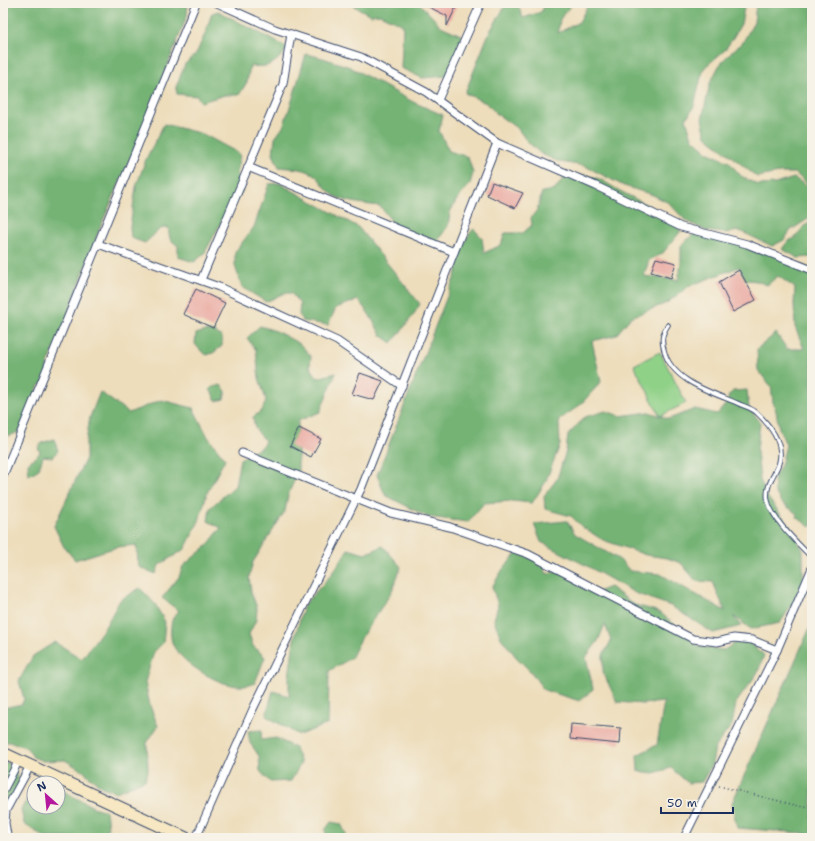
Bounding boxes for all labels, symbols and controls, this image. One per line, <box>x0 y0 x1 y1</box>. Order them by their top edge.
north arrow <box>26 775 66 815</box>
text: N <box>34 778 49 795</box>
scale bar <box>661 789 733 815</box>
text: 50 m <box>667 795 697 811</box>

